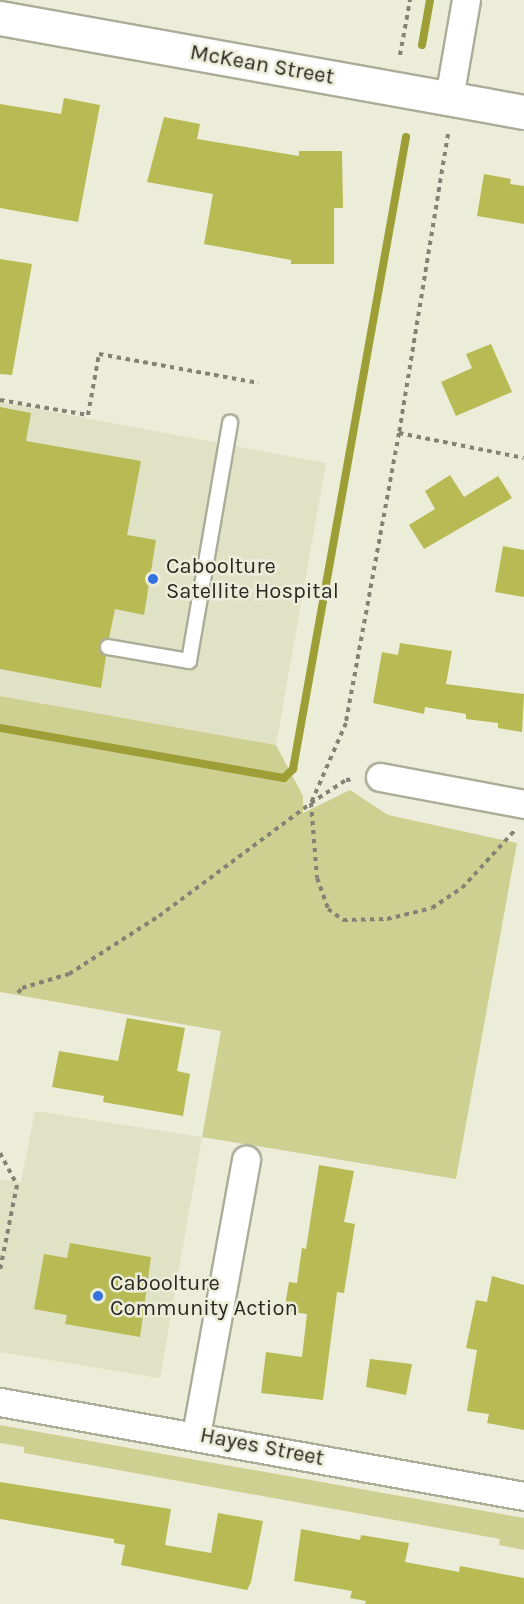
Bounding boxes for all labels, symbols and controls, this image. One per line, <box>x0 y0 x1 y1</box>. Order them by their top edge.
street label: McKean Street <box>188 39 336 91</box>
place label: Caboolture Satellite Hospital <box>166 553 339 604</box>
marker: Caboolture Satellite Hospital <box>144 570 162 588</box>
place label: Caboolture Community Action <box>110 1270 298 1322</box>
marker: Caboolture Community Action <box>91 1289 105 1303</box>
street label: Hayes Street <box>198 1422 326 1472</box>

